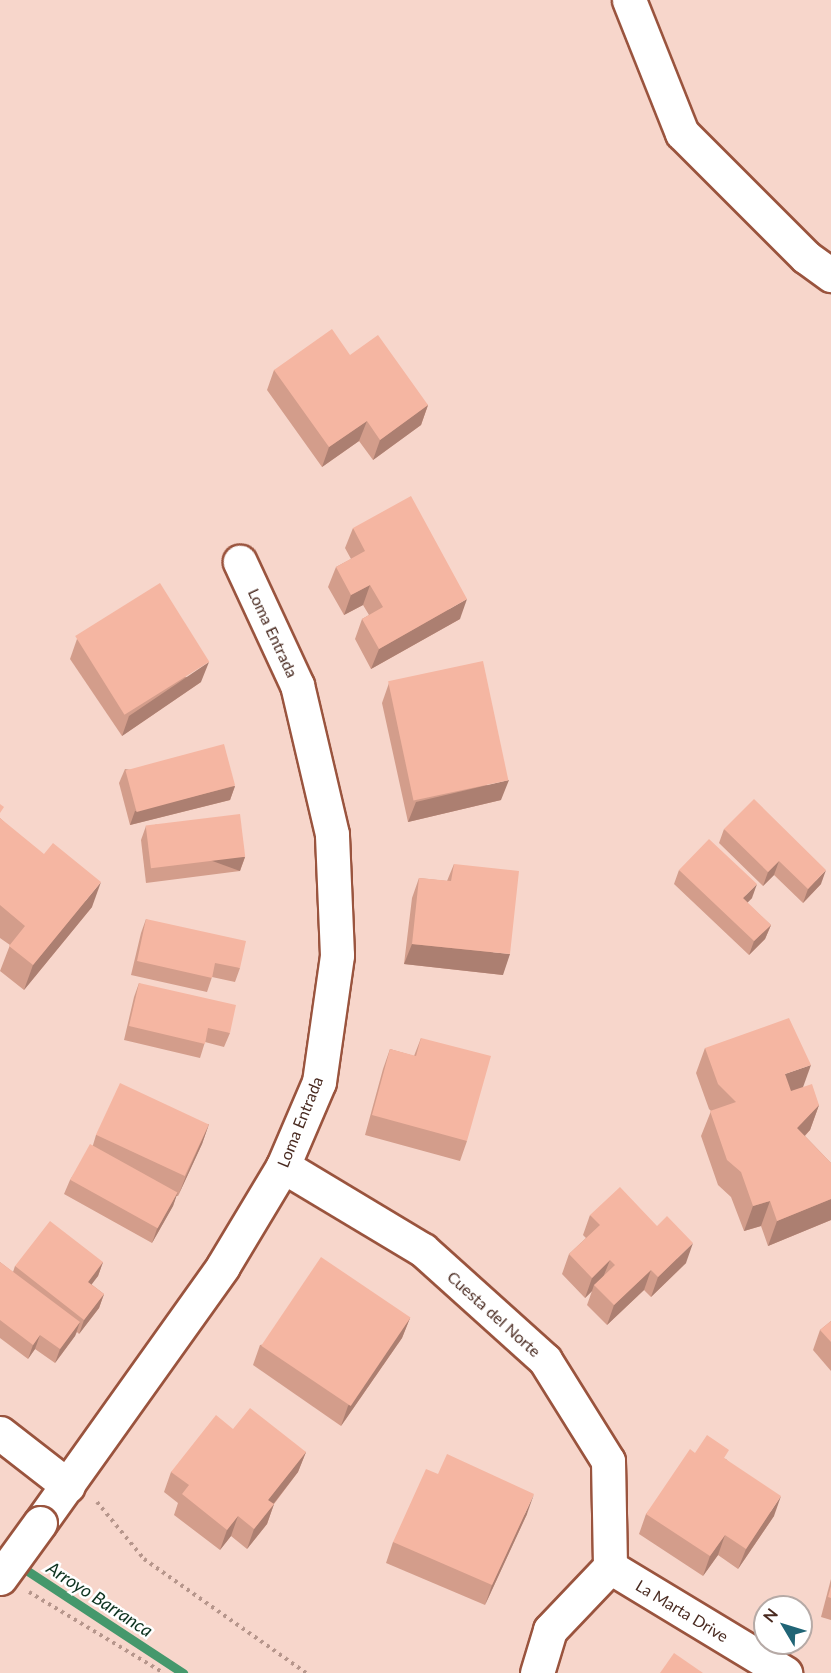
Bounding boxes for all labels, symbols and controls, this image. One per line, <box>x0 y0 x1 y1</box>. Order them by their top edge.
street label: Loma Entrada <box>244 585 302 681</box>
street label: Loma Entrada <box>273 1074 327 1170</box>
street label: Cuesta del Norte <box>443 1267 545 1361</box>
water label: Arroyo Barranca <box>43 1557 157 1641</box>
street label: La Marta Drive <box>632 1576 732 1646</box>
north arrow <box>753 1595 813 1655</box>
text: N <box>759 1604 781 1626</box>

